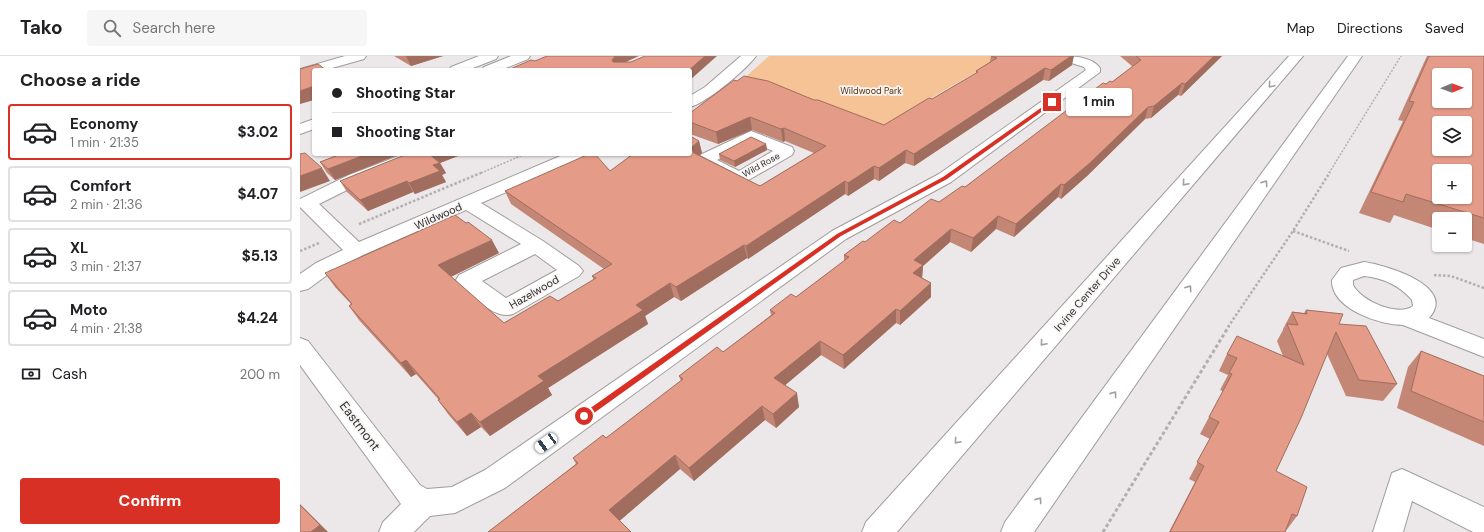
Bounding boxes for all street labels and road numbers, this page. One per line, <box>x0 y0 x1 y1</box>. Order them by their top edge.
street label: Wild Rose <box>740 150 782 180</box>
street label: Wildwood <box>412 199 464 233</box>
street label: Irvine Center Drive <box>1051 254 1123 334</box>
street label: Hazelwood <box>507 272 562 312</box>
street label: Eastmont <box>336 398 384 454</box>

